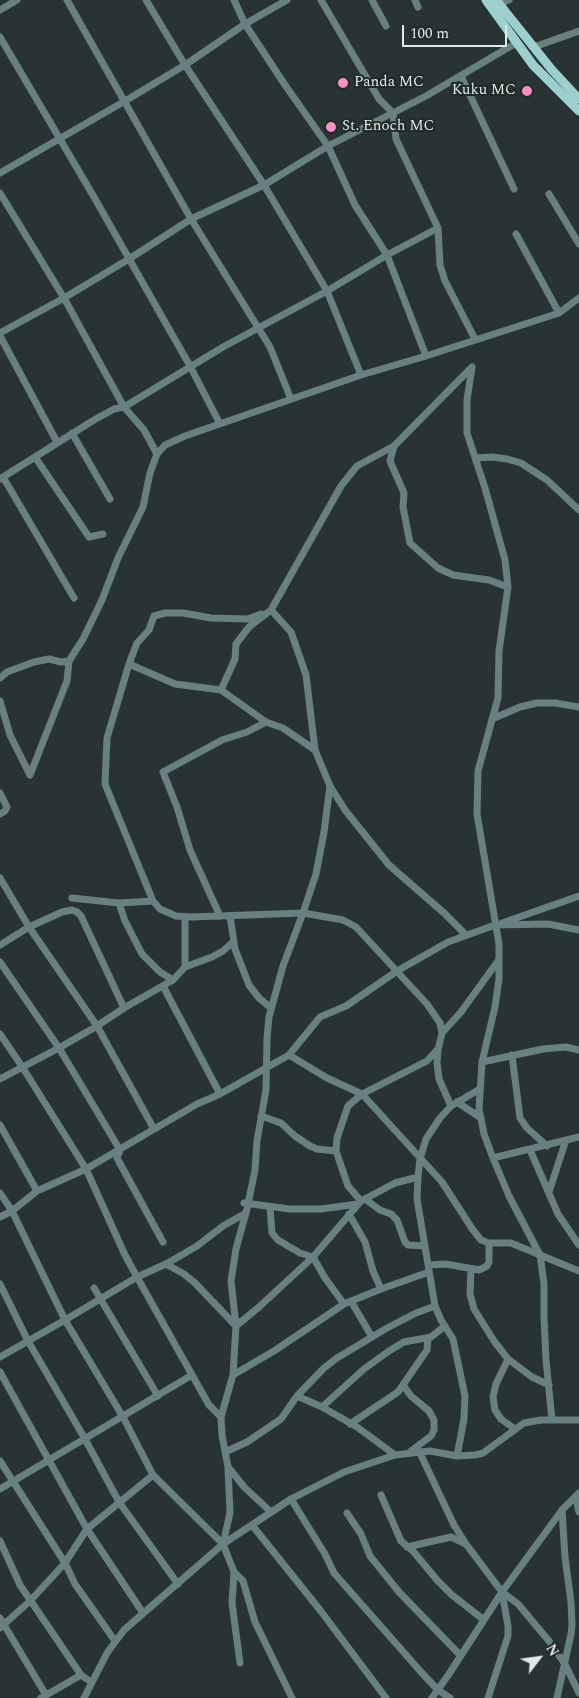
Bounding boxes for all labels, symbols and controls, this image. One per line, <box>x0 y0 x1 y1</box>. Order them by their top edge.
scale bar <box>404 15 509 47</box>
text: 100 m <box>410 22 449 45</box>
place label: Panda MC <box>354 74 424 92</box>
marker: Panda MC <box>336 76 350 90</box>
place label: Kuku MC <box>452 82 516 100</box>
marker: Kuku MC <box>520 84 534 98</box>
place label: St. Enoch MC <box>342 118 434 136</box>
marker: St. Enoch MC <box>324 120 338 134</box>
north arrow <box>514 1633 564 1683</box>
text: N <box>540 1640 564 1660</box>

